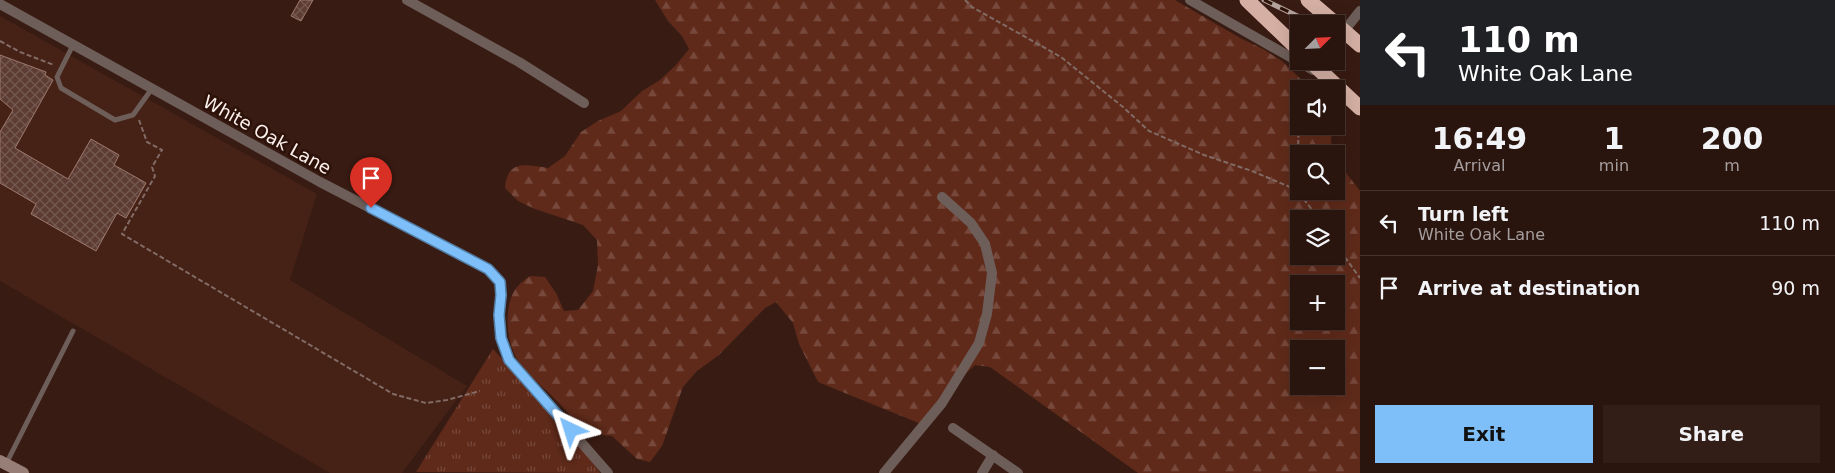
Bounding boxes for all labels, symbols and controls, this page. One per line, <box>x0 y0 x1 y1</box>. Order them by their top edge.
north arrow <box>1290 15 1345 70</box>
map controls <box>1290 15 1345 395</box>
icon: left <box>1375 20 1440 85</box>
text: 110 m <box>1458 20 1580 60</box>
text: White Oak Lane <box>1458 61 1633 86</box>
button: sound <box>1290 80 1345 135</box>
street label: White Oak Lane <box>200 91 335 178</box>
text: 16:49 <box>1432 121 1527 156</box>
text: 1 <box>1603 121 1624 156</box>
text: 200 <box>1701 121 1763 156</box>
button: search <box>1290 145 1345 200</box>
text: Arrival <box>1453 156 1505 175</box>
text: min <box>1599 156 1629 175</box>
text: m <box>1724 156 1740 175</box>
pin <box>350 157 392 208</box>
icon: arrive <box>357 164 385 192</box>
text: Turn left <box>1418 203 1509 225</box>
icon: left <box>1375 209 1403 237</box>
button: layers <box>1290 210 1345 265</box>
text: 110 m <box>1759 212 1820 234</box>
text: White Oak Lane <box>1418 225 1545 244</box>
icon: arrive <box>1375 274 1403 302</box>
button: + <box>1290 275 1345 330</box>
text: Arrive at destination <box>1418 277 1640 299</box>
text: 90 m <box>1771 277 1820 299</box>
button: − <box>1290 340 1345 395</box>
position arrow <box>544 403 596 455</box>
button: Exit <box>1375 405 1593 463</box>
button: Share <box>1603 405 1820 463</box>

